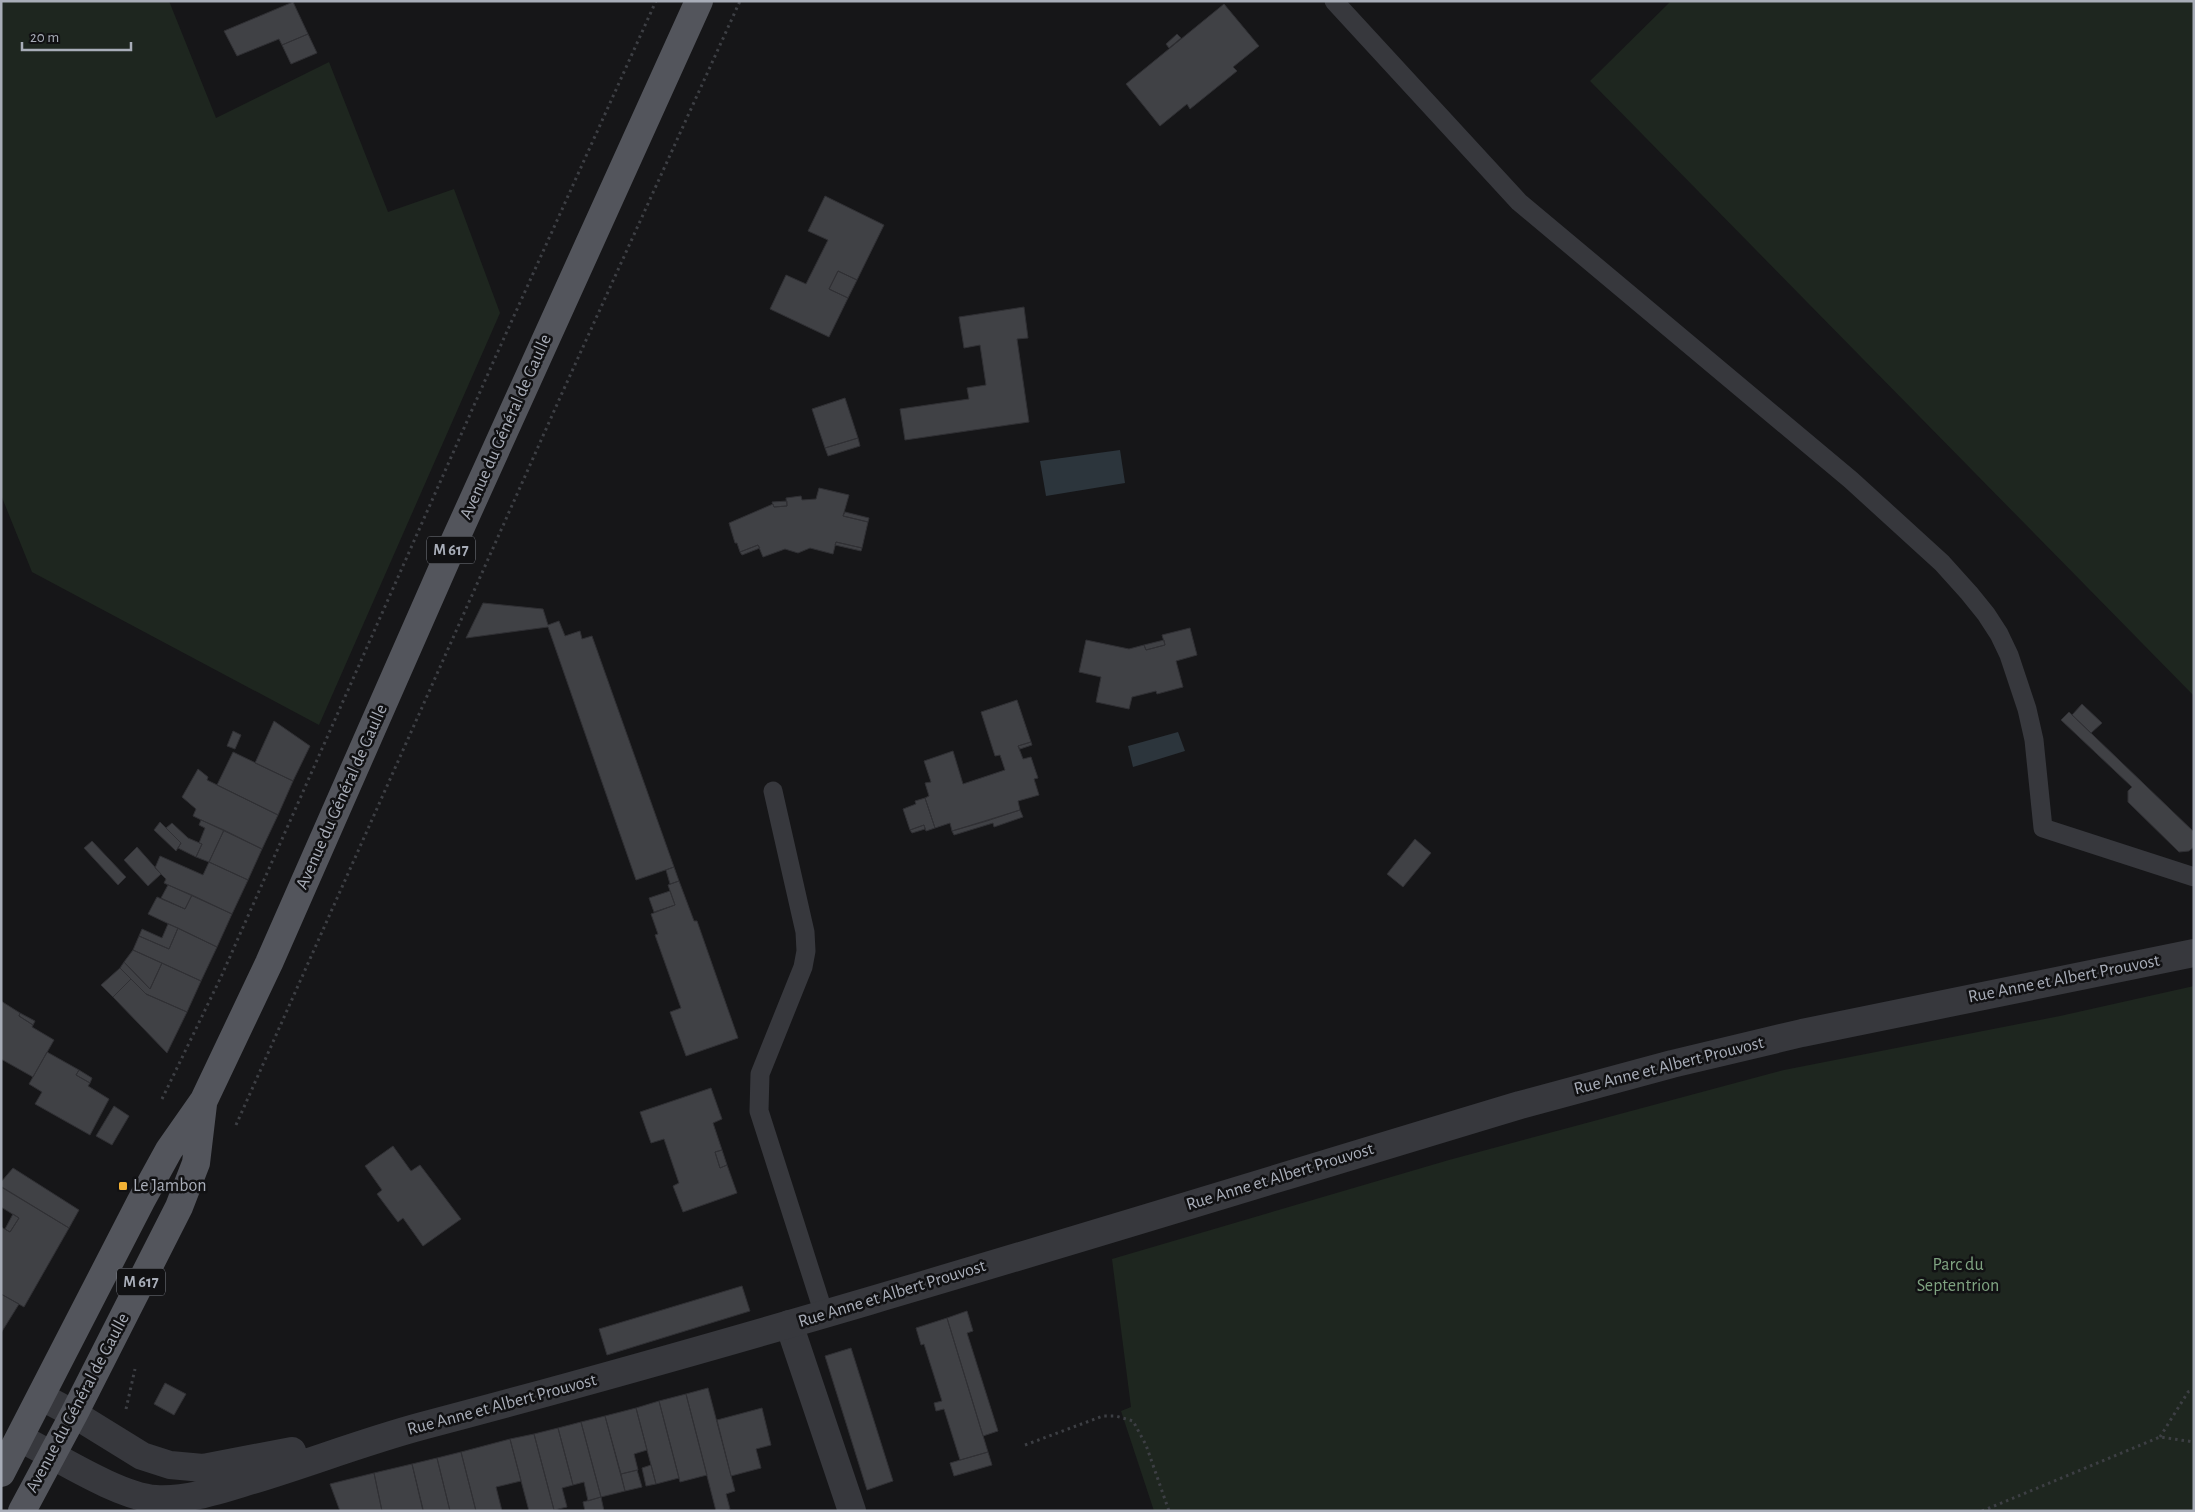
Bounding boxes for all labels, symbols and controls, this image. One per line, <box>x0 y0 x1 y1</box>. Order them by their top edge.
scale bar <box>22 20 131 52</box>
text: 20 m <box>30 30 59 45</box>
street label: Avenue du Général de Gaulle <box>457 332 555 522</box>
road number: M 617 <box>427 536 475 564</box>
street label: Avenue du Général de Gaulle <box>293 702 391 892</box>
street label: Rue Anne et Albert Prouvost <box>1966 951 2162 1006</box>
street label: Rue Anne et Albert Prouvost <box>1572 1034 1766 1098</box>
street label: Rue Anne et Albert Prouvost <box>1184 1140 1376 1214</box>
place label: Le Jambon <box>133 1177 206 1195</box>
marker: Le Jambon <box>117 1180 129 1192</box>
park label: Parc du Septentrion <box>1917 1256 1999 1295</box>
street label: Rue Anne et Albert Prouvost <box>796 1257 988 1331</box>
road number: M 617 <box>117 1268 165 1295</box>
street label: Avenue du Général de Gaulle <box>23 1310 133 1496</box>
street label: Rue Anne et Albert Prouvost <box>405 1371 599 1439</box>

